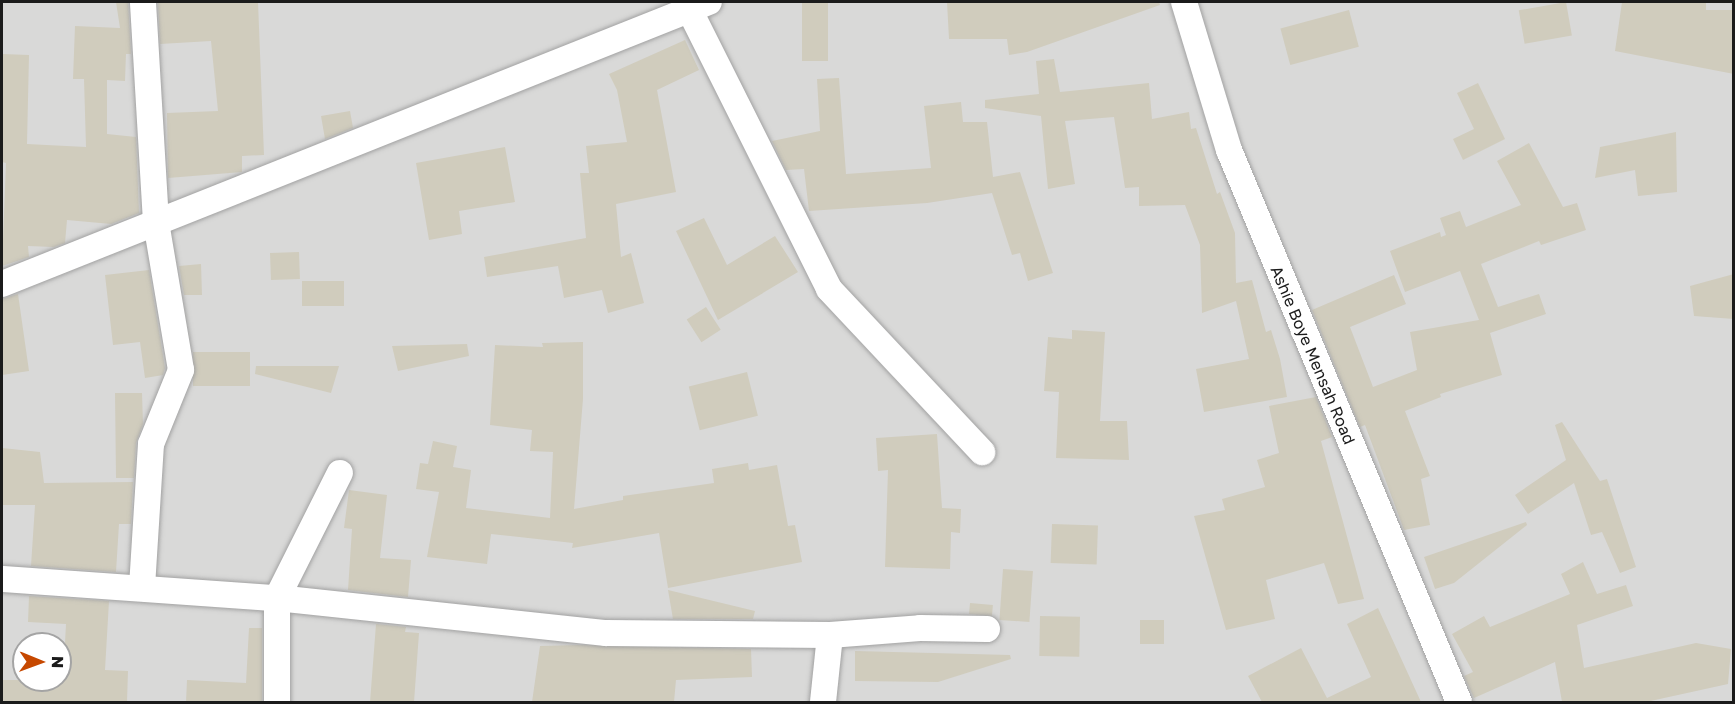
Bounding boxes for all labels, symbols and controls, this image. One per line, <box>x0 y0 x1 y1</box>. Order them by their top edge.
street label: Ashie Boye Mensah Road <box>1267 263 1359 447</box>
north arrow <box>12 632 72 692</box>
text: N <box>48 656 68 669</box>

